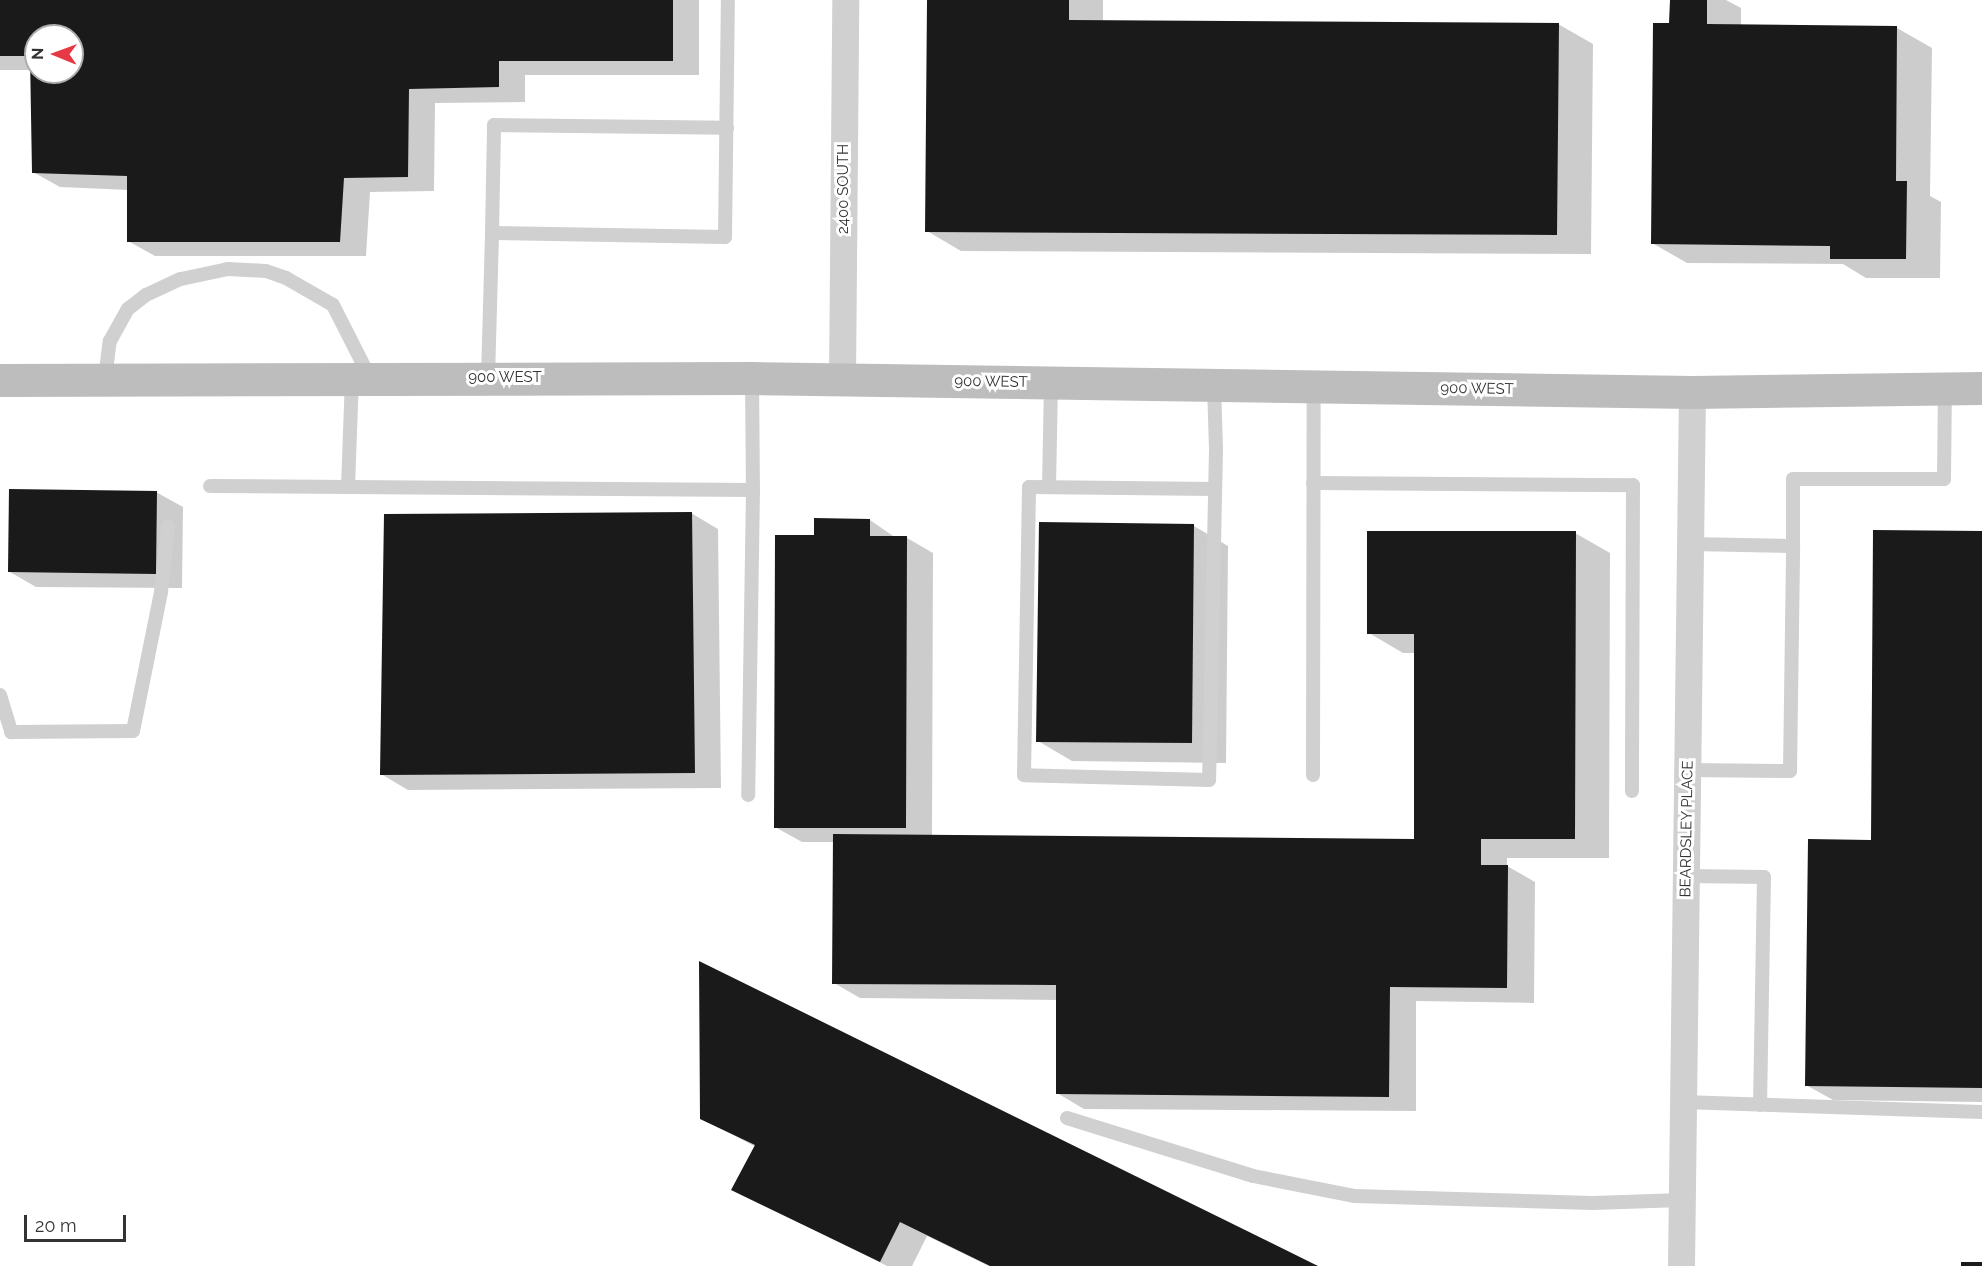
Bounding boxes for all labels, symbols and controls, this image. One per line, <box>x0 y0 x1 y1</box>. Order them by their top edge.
north arrow <box>24 24 84 84</box>
text: N <box>28 47 47 60</box>
street label: 2400 SOUTH <box>835 144 853 234</box>
street label: 900 WEST <box>468 369 542 387</box>
street label: 900 WEST <box>954 372 1028 392</box>
street label: 900 WEST <box>1440 379 1514 399</box>
street label: BEARDSLEY PLACE <box>1677 760 1697 898</box>
scale bar <box>27 1203 129 1241</box>
text: 20 m <box>35 1215 77 1236</box>

